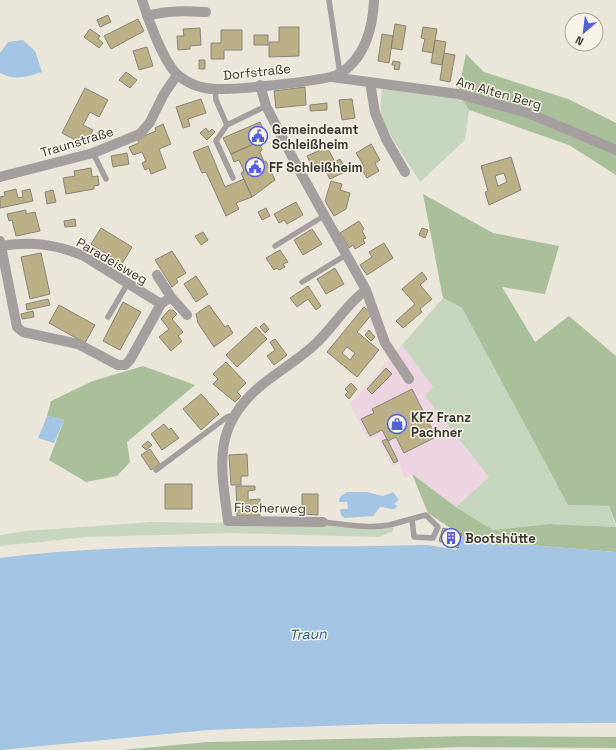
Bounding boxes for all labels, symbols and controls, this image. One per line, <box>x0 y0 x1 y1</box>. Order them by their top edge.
north arrow <box>564 12 604 52</box>
text: N <box>573 33 586 49</box>
street label: Dorfstraße <box>222 60 292 84</box>
street label: Am Alten Berg <box>454 73 544 113</box>
place label: Gemeindeamt Schleißheim <box>272 121 358 153</box>
street label: Traunstraße <box>39 123 115 161</box>
public building icon: Gemeindeamt Schleißheim <box>247 125 269 147</box>
public building icon: FF Schleißheim <box>244 156 266 178</box>
place label: FF Schleißheim <box>269 159 363 176</box>
street label: Paradeisweg <box>73 234 151 288</box>
place label: KFZ Franz Pachner <box>411 409 471 441</box>
shop icon: KFZ Franz Pachner <box>386 413 408 435</box>
street label: Fischerweg <box>234 499 306 517</box>
building icon: Bootshütte <box>440 527 462 549</box>
place label: Bootshütte <box>465 530 536 547</box>
water label: Traun <box>289 624 327 644</box>

